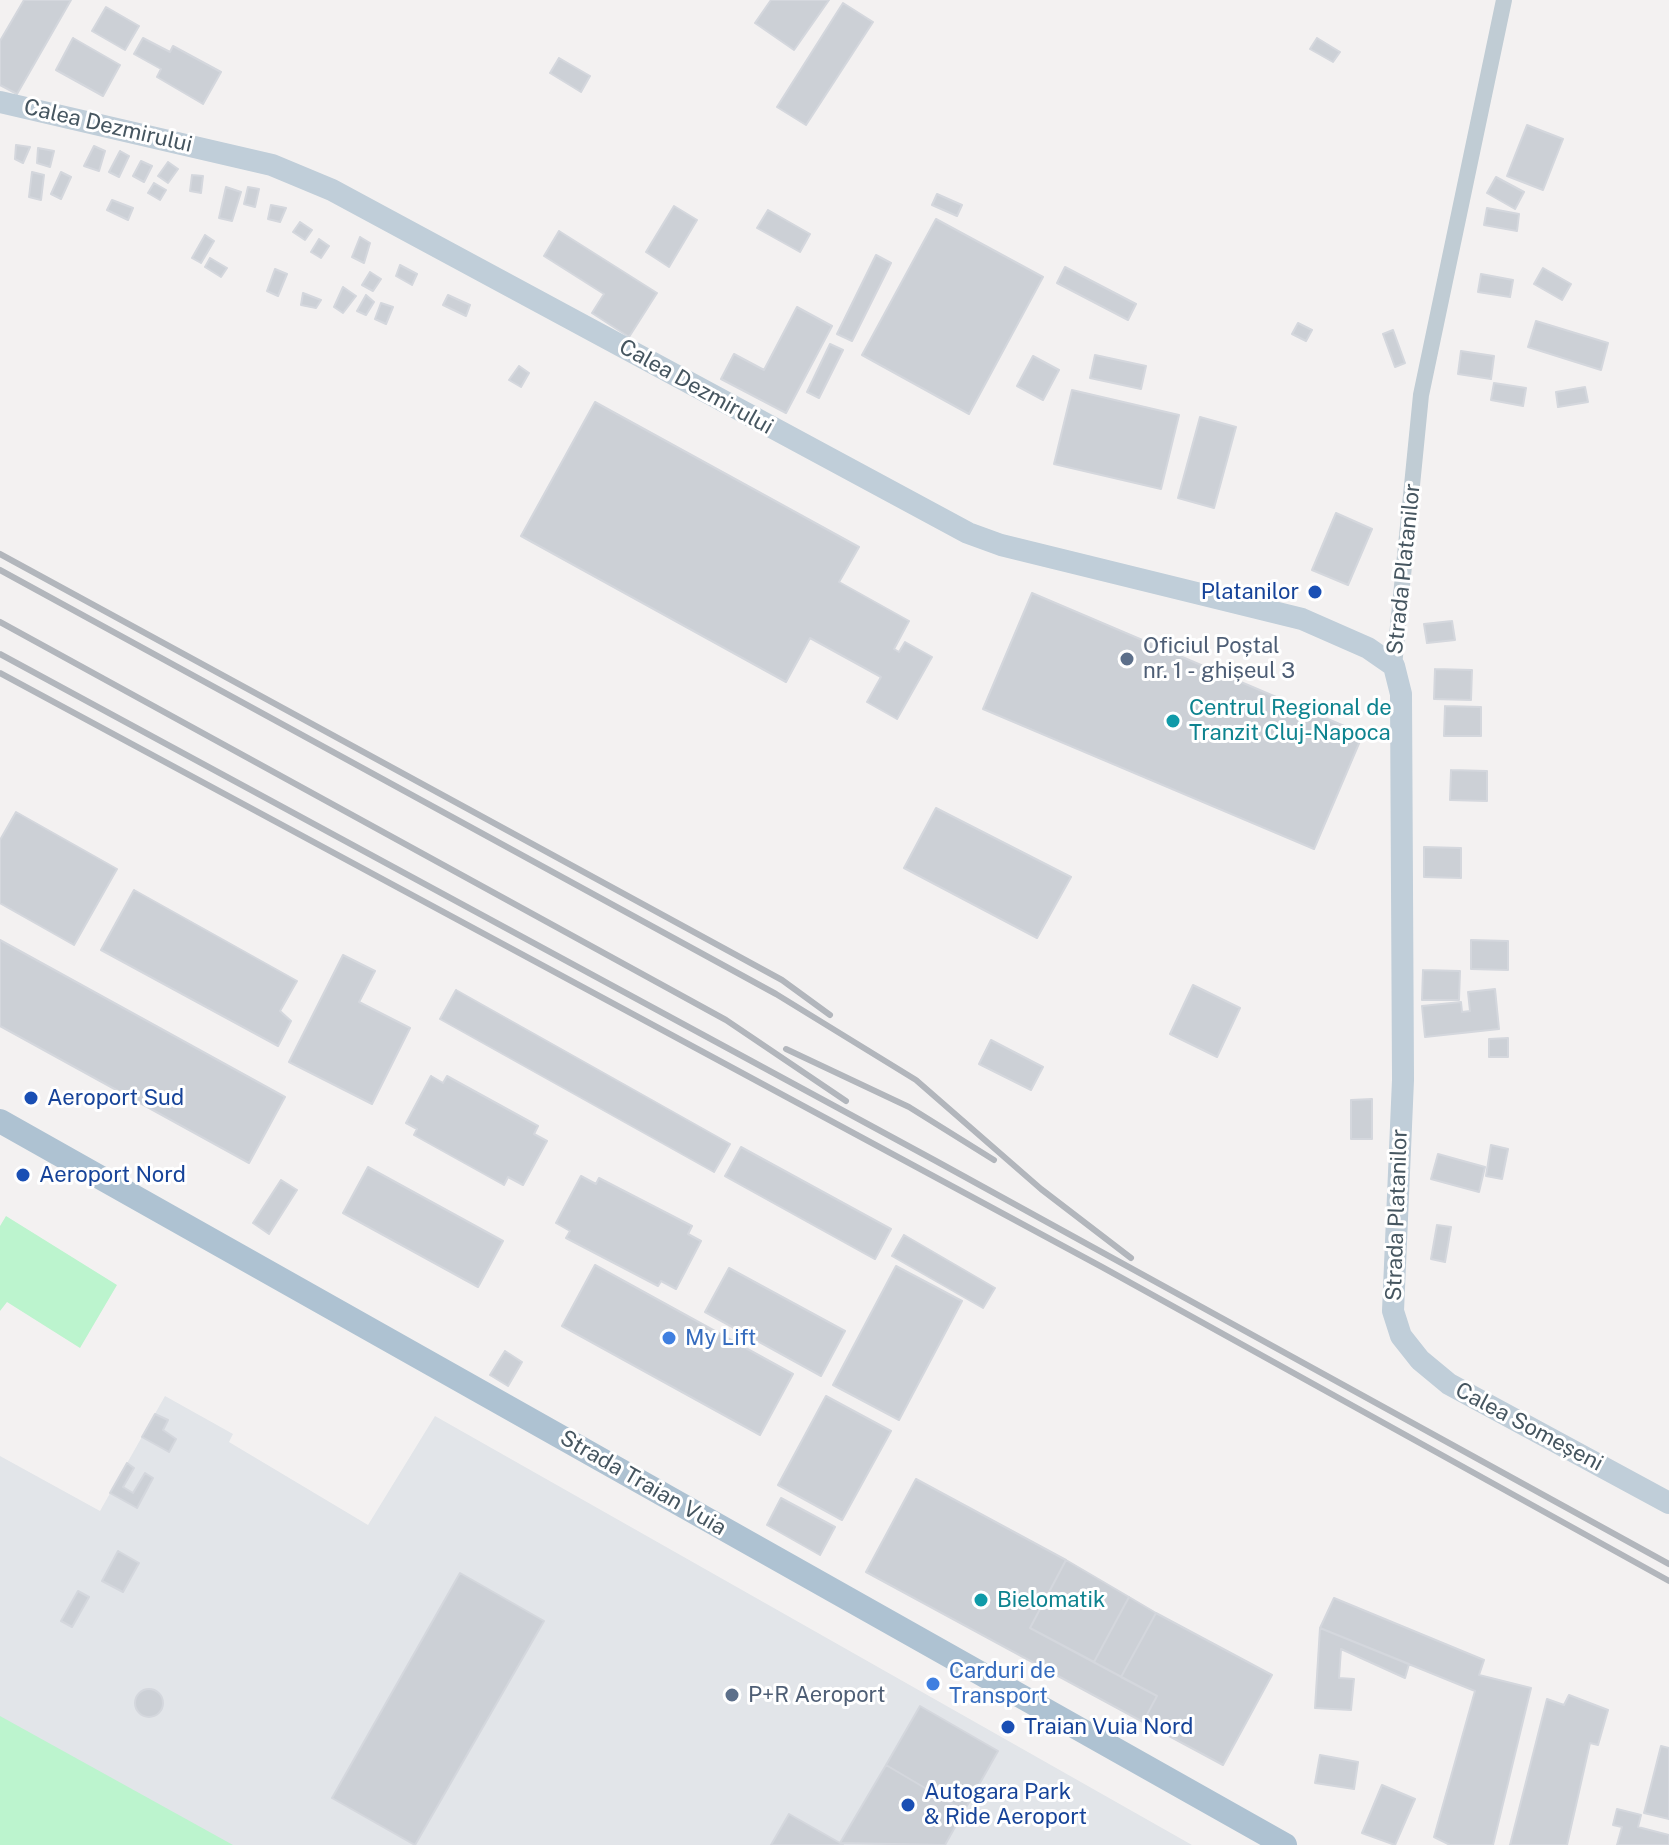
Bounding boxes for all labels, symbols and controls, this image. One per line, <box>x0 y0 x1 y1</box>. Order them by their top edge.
street label: Calea Dezmirului <box>21 94 195 158</box>
street label: Calea Dezmirului <box>614 334 778 440</box>
street label: Strada Platanilor <box>1382 482 1426 656</box>
place label: Platanilor <box>1201 579 1299 605</box>
marker: Platanilor <box>1306 583 1324 601</box>
place label: Oficiul Poștal nr. 1 - ghișeul 3 <box>1143 633 1295 684</box>
marker: Oficiul Poștal nr. 1 - ghișeul 3 <box>1118 650 1136 668</box>
place label: Centrul Regional de Tranzit Cluj-Napoca <box>1189 695 1392 746</box>
marker: Centrul Regional de Tranzit Cluj-Napoca <box>1164 712 1182 730</box>
place label: Aeroport Sud <box>47 1085 184 1111</box>
marker: Aeroport Sud <box>22 1089 40 1107</box>
street label: Strada Platanilor <box>1381 1128 1413 1302</box>
place label: Aeroport Nord <box>39 1162 186 1188</box>
marker: Aeroport Nord <box>14 1166 32 1184</box>
place label: My Lift <box>685 1325 756 1351</box>
marker: My Lift <box>660 1329 678 1347</box>
street label: Calea Someșeni <box>1451 1377 1607 1477</box>
street label: Strada Traian Vuia <box>555 1425 731 1541</box>
place label: Bielomatik <box>997 1587 1105 1613</box>
marker: Bielomatik <box>972 1591 990 1609</box>
place label: Carduri de Transport <box>949 1658 1056 1710</box>
marker: Carduri de Transport <box>924 1675 942 1693</box>
place label: P+R Aeroport <box>748 1682 885 1708</box>
marker: P+R Aeroport <box>723 1686 741 1704</box>
place label: Traian Vuia Nord <box>1024 1714 1193 1740</box>
marker: Traian Vuia Nord <box>999 1718 1017 1736</box>
place label: Autogara Park & Ride Aeroport <box>924 1779 1087 1830</box>
marker: Autogara Park & Ride Aeroport <box>899 1796 917 1814</box>

